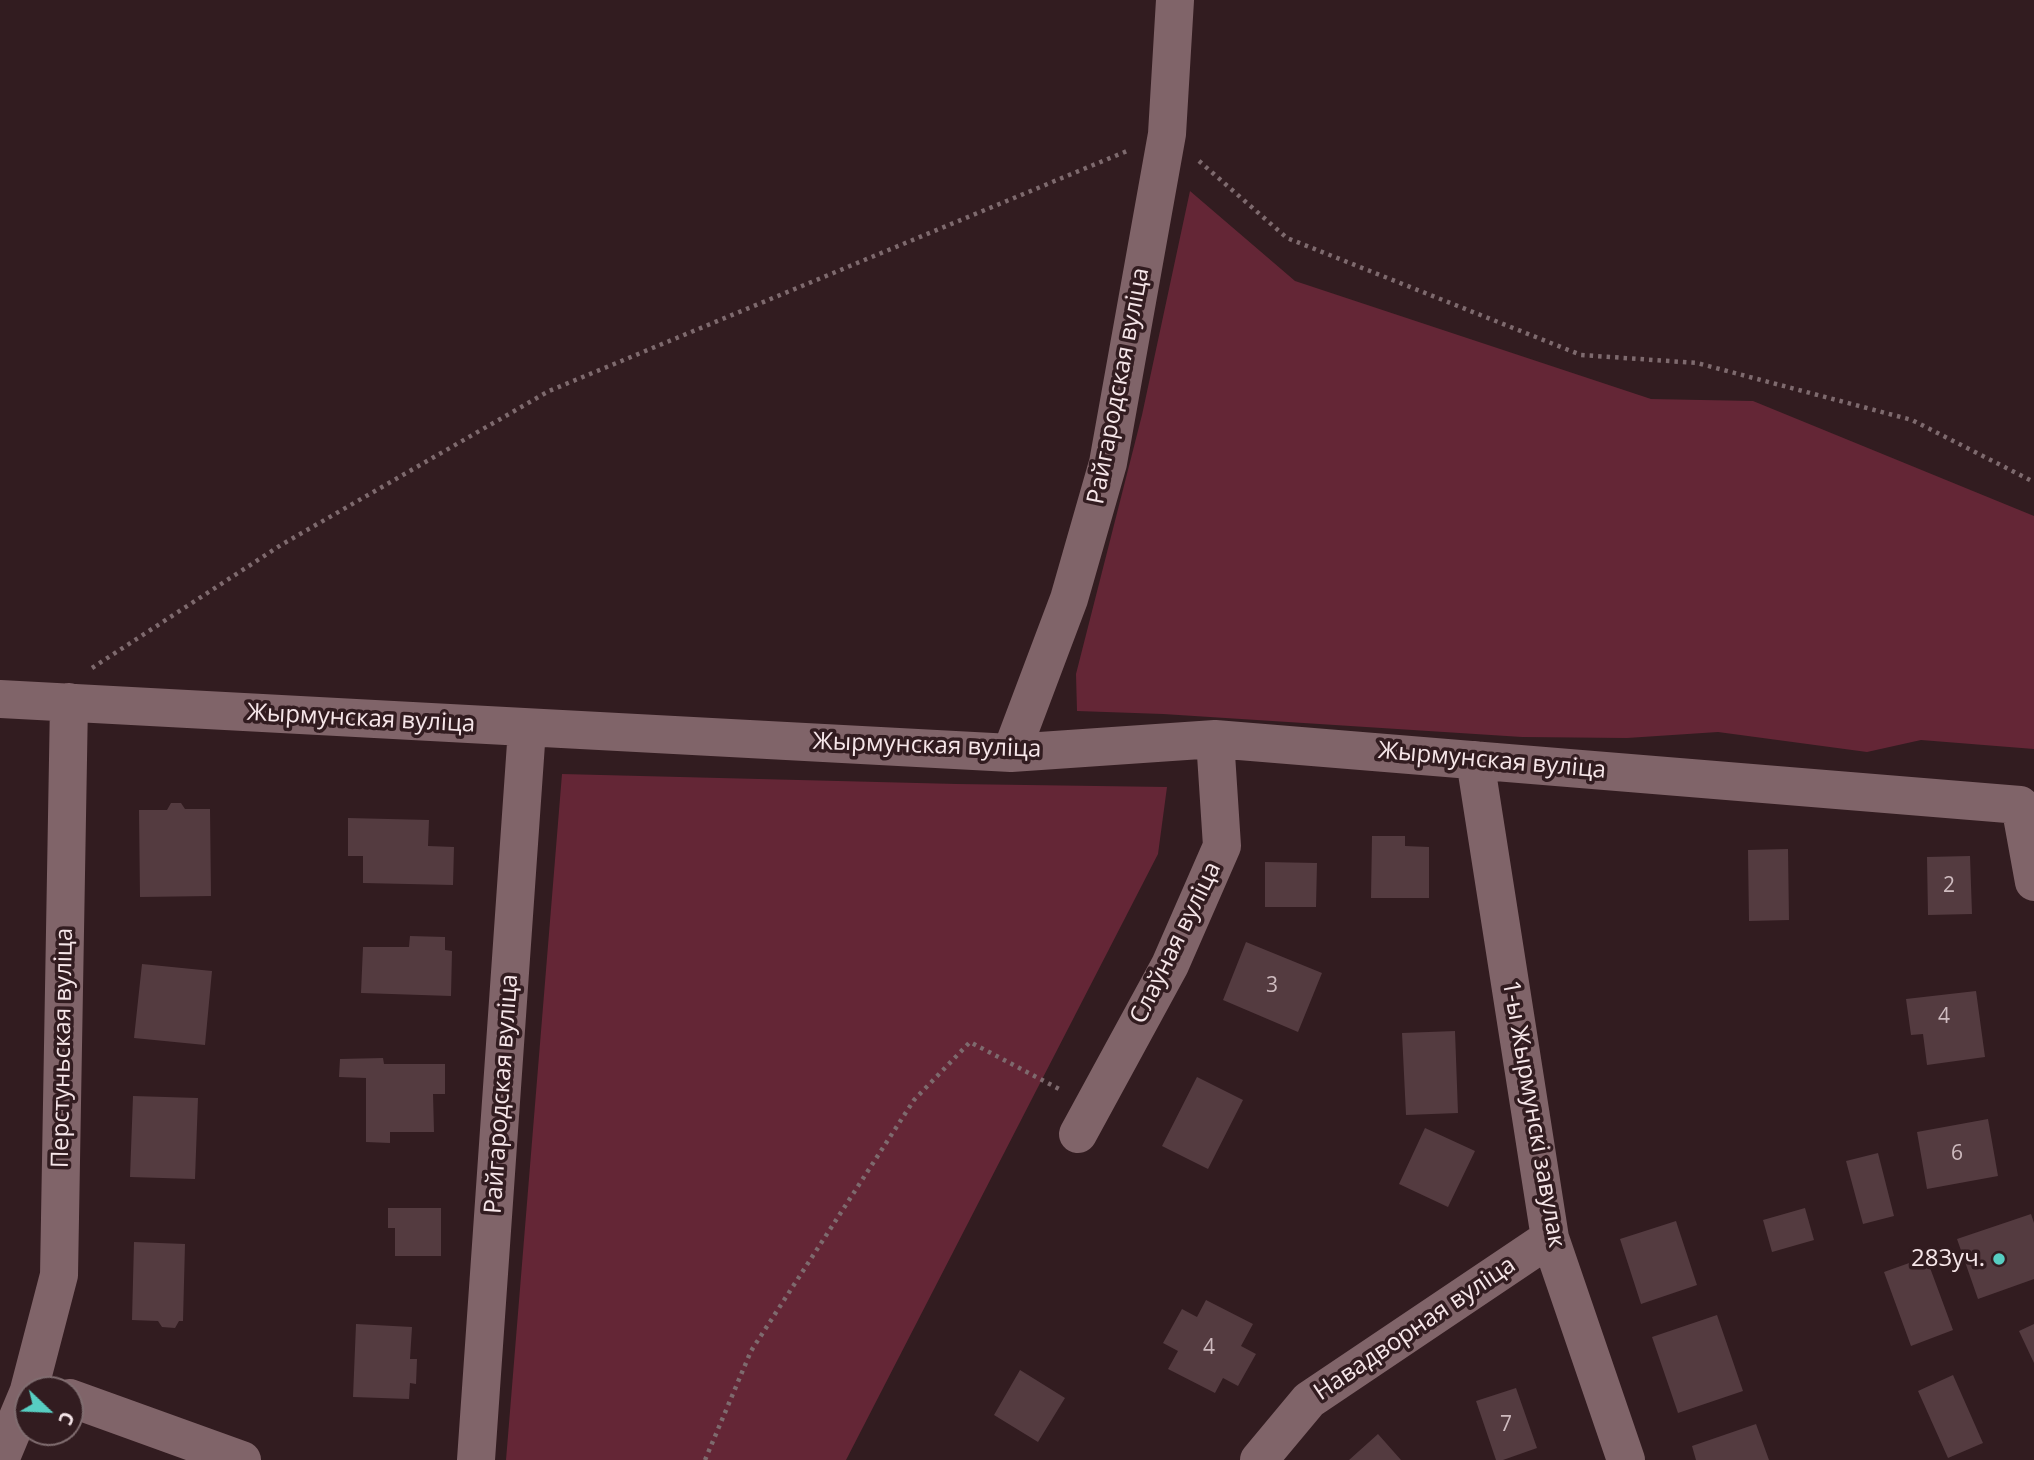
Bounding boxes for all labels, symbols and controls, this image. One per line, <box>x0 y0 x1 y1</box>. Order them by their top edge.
street label: Райгародская вуліца <box>1082 265 1156 507</box>
street label: Жырмунская вуліца <box>246 699 476 739</box>
street label: Жырмунская вуліца <box>812 728 1042 764</box>
street label: Жырмунская вуліца <box>1377 737 1607 785</box>
street label: Слаўная вуліца <box>1124 857 1228 1029</box>
house number: 2 <box>1943 873 1955 899</box>
street label: Перстуньская вуліца <box>47 928 79 1168</box>
street label: Райгародская вуліца <box>479 973 525 1215</box>
house number: 3 <box>1266 973 1278 999</box>
street label: 1-ы Жырмунскі завулак <box>1495 978 1571 1250</box>
house number: 4 <box>1938 1004 1950 1030</box>
house number: 6 <box>1951 1141 1963 1167</box>
place label: 283уч. <box>1911 1245 1985 1273</box>
street label: Навадворная вуліца <box>1309 1251 1521 1407</box>
marker: 283уч. <box>1991 1251 2007 1267</box>
house number: 4 <box>1203 1335 1215 1361</box>
north arrow <box>14 1376 84 1446</box>
text: С <box>52 1408 81 1429</box>
house number: 7 <box>1500 1412 1512 1438</box>

